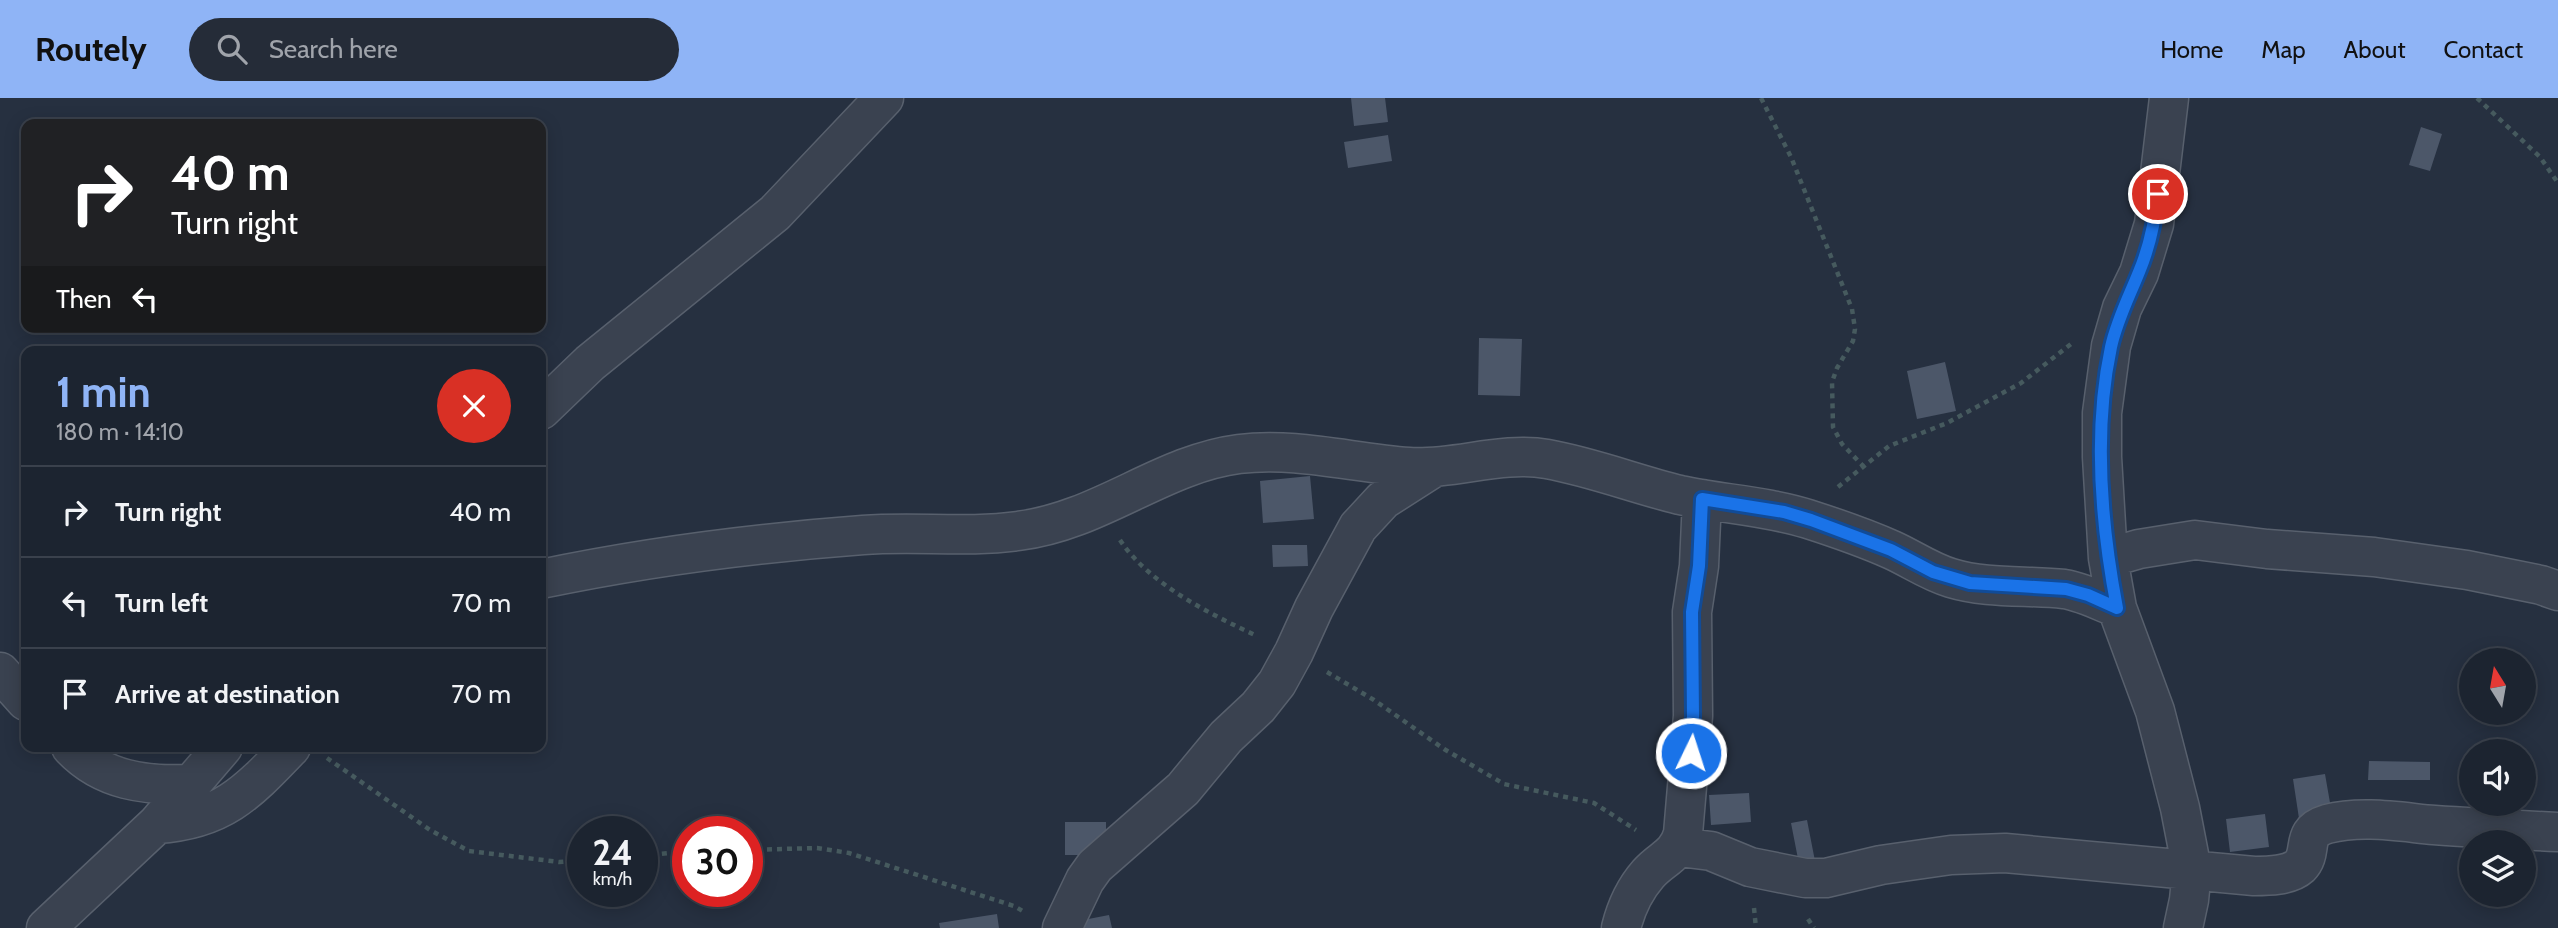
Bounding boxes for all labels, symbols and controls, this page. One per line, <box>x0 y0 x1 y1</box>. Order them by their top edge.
search box <box>189 18 679 81</box>
text: Routely <box>35 29 147 69</box>
icon: search <box>213 30 251 68</box>
text: Search here <box>269 33 398 65</box>
text: Home <box>2160 35 2223 64</box>
text: Map <box>2261 35 2306 64</box>
text: About <box>2344 35 2406 64</box>
text: Contact <box>2444 35 2523 64</box>
text: 40 m <box>171 143 290 202</box>
icon: right <box>56 147 147 238</box>
pin <box>2128 164 2188 224</box>
icon: arrive <box>2139 175 2177 213</box>
text: Turn right <box>171 203 298 242</box>
icon: left <box>126 280 164 318</box>
text: Then <box>56 283 112 315</box>
text: 1 min <box>56 366 151 418</box>
button: close <box>437 369 511 443</box>
text: 180 m · 14:10 <box>56 418 184 446</box>
icon: right <box>56 493 94 531</box>
text: Turn right <box>115 496 221 528</box>
text: 40 m <box>449 496 511 528</box>
icon: left <box>56 584 94 622</box>
text: Turn left <box>115 587 208 619</box>
text: 70 m <box>451 587 511 619</box>
north arrow <box>2459 648 2536 724</box>
map controls <box>2459 648 2536 907</box>
icon: arrive <box>56 675 94 713</box>
text: Arrive at destination <box>115 678 340 710</box>
text: 70 m <box>451 678 511 710</box>
position arrow <box>1654 716 1728 790</box>
button: sound <box>2459 739 2536 816</box>
speed limit sign: 30 <box>672 816 763 907</box>
button: layers <box>2459 830 2536 907</box>
text: 24 <box>592 831 633 874</box>
text: km/h <box>593 868 632 890</box>

